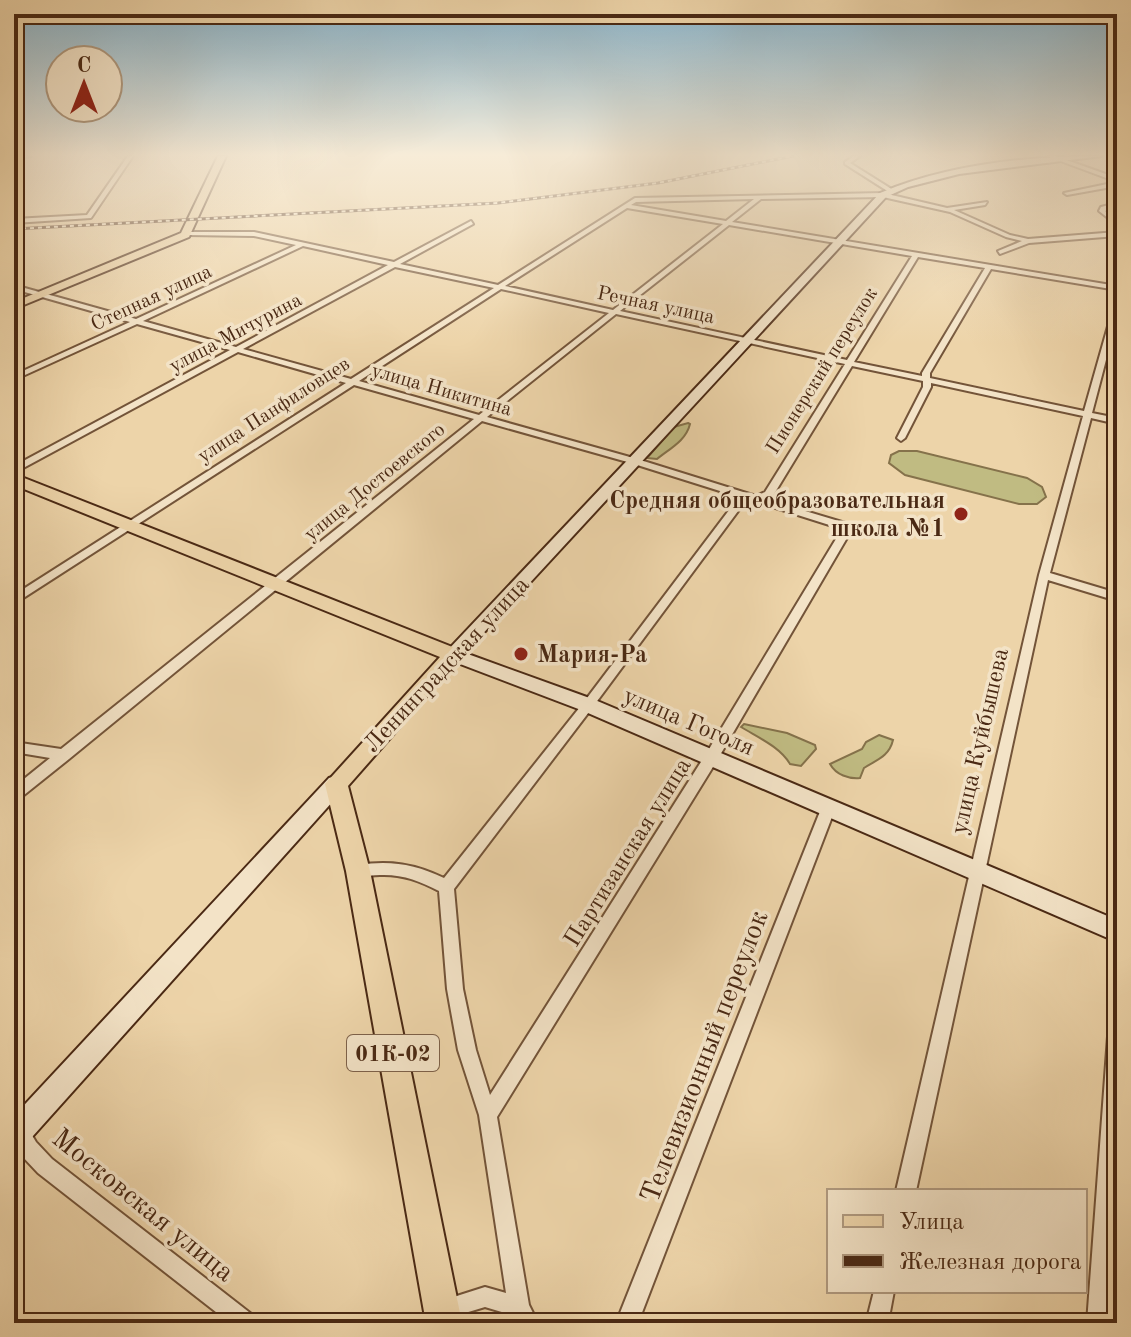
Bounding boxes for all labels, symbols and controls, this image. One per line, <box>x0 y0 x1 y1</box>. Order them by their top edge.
north arrow <box>44 44 124 124</box>
text: С <box>77 55 91 77</box>
street label: Степная улица <box>88 262 216 336</box>
street label: Речная улица <box>595 284 716 328</box>
street label: Пионерский переулок <box>763 284 882 458</box>
street label: улица Мичурина <box>166 290 306 377</box>
street label: улица Панфиловцев <box>195 354 354 467</box>
street label: улица Никитина <box>369 361 514 421</box>
street label: улица Достоевского <box>301 420 449 545</box>
place label: Средняя общеобразовательная школа №1 <box>609 490 945 542</box>
marker: Средняя общеобразовательная школа №1 <box>952 505 970 523</box>
street label: Ленинградская улица <box>360 573 535 758</box>
place label: Мария-Ра <box>537 644 647 668</box>
marker: Мария-Ра <box>512 645 530 663</box>
street label: улица Куйбышева <box>948 646 1014 837</box>
street label: улица Гоголя <box>619 685 757 761</box>
street label: Партизанская улица <box>561 754 697 952</box>
street label: Телевизионный переулок <box>637 907 775 1207</box>
road number: 01К-02 <box>347 1035 439 1071</box>
street label: Московская улица <box>46 1125 239 1288</box>
legend <box>827 1189 1087 1293</box>
text: Улица <box>899 1211 964 1235</box>
text: Железная дорога <box>899 1251 1082 1275</box>

